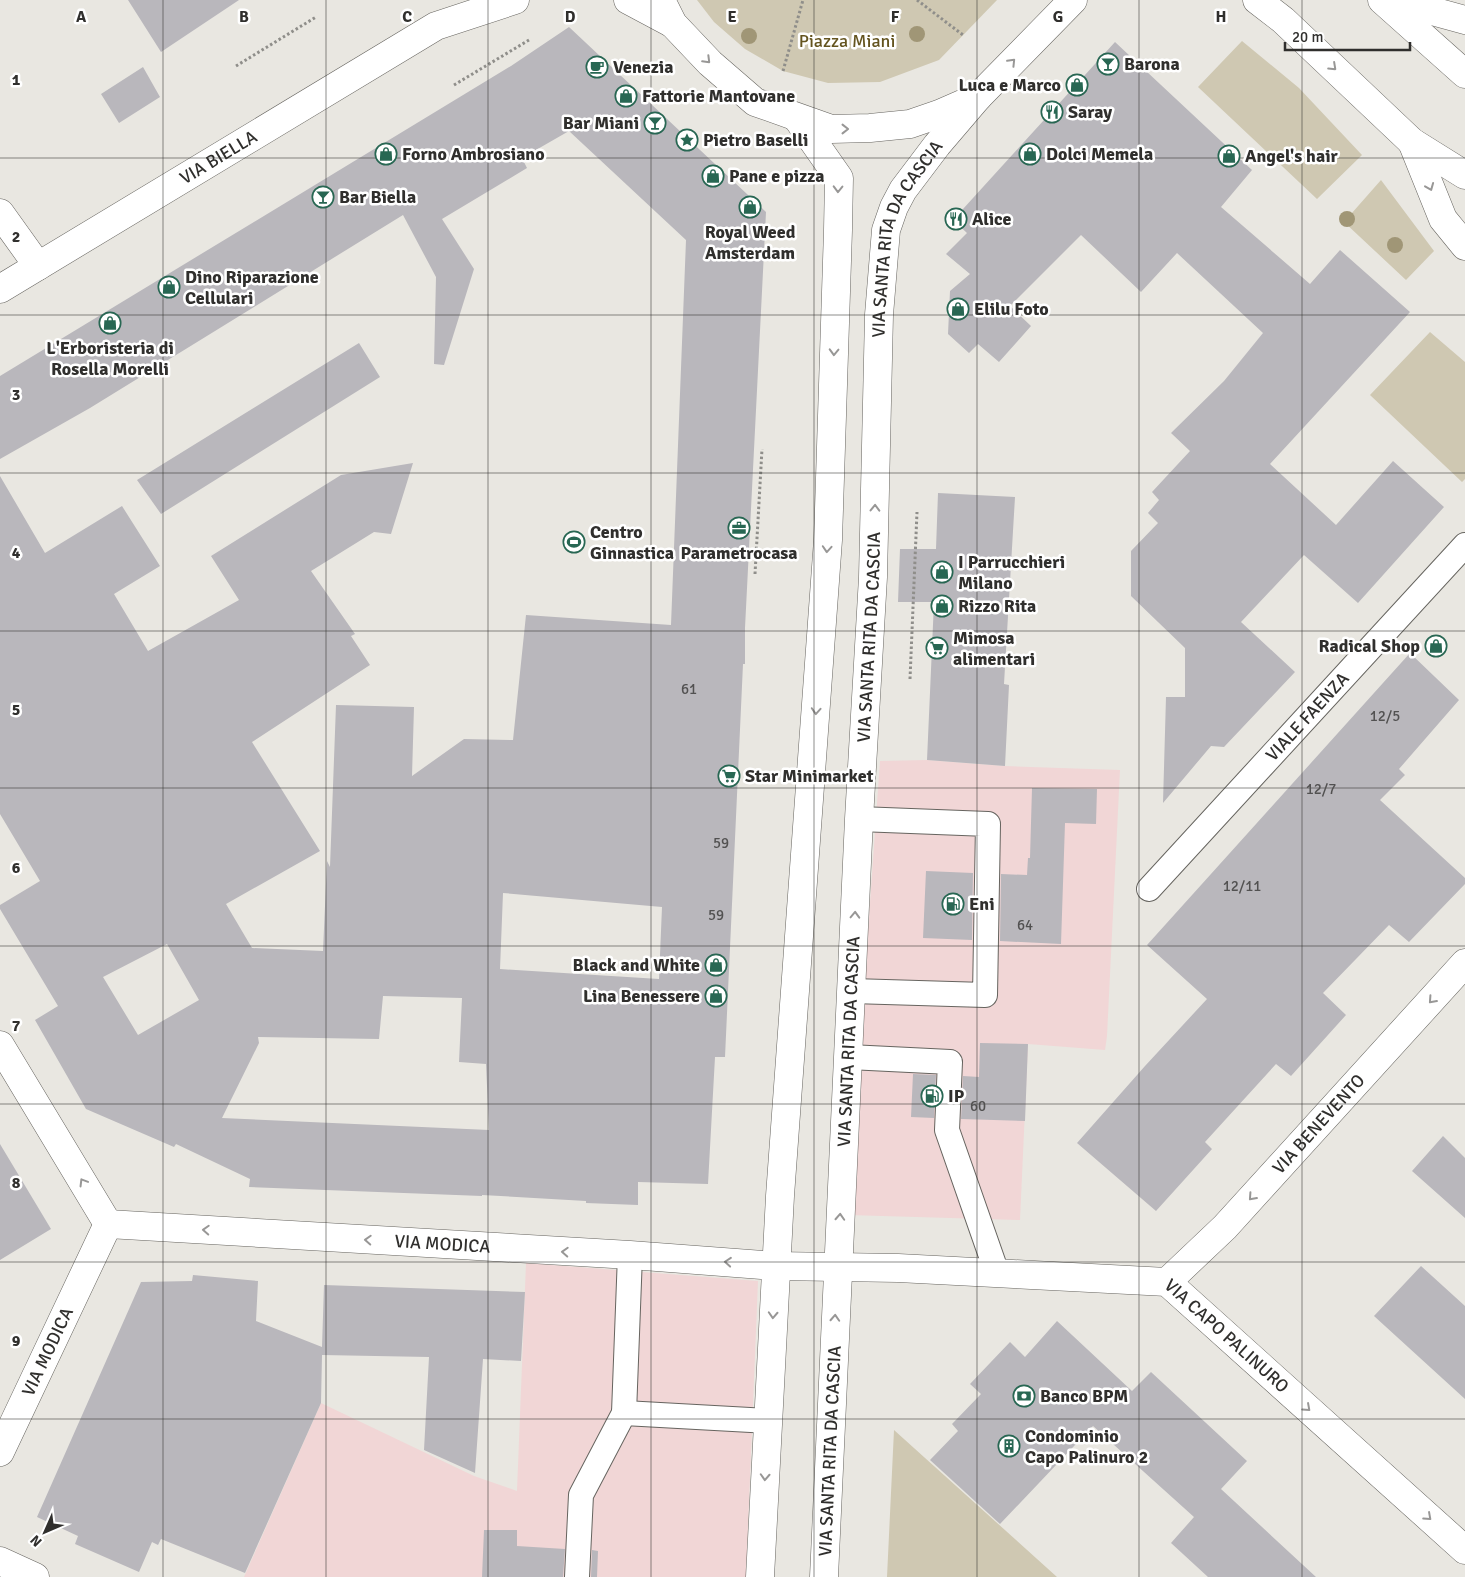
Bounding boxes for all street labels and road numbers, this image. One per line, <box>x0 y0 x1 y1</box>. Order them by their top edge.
street label: VIA BIELLA <box>176 126 261 189</box>
street label: VIA SANTA RITA DA CASCIA <box>867 136 948 338</box>
street label: VIA SANTA RITA DA CASCIA <box>852 532 885 743</box>
street label: VIALE FAENZA <box>1261 668 1354 766</box>
street label: VIA SANTA RITA DA CASCIA <box>833 936 865 1147</box>
street label: VIA BENEVENTO <box>1268 1070 1369 1179</box>
street label: VIA MODICA <box>394 1230 491 1258</box>
street label: VIA CAPO PALINURO <box>1160 1274 1294 1397</box>
street label: VIA MODICA <box>17 1304 78 1400</box>
street label: VIA SANTA RITA DA CASCIA <box>814 1345 846 1557</box>

